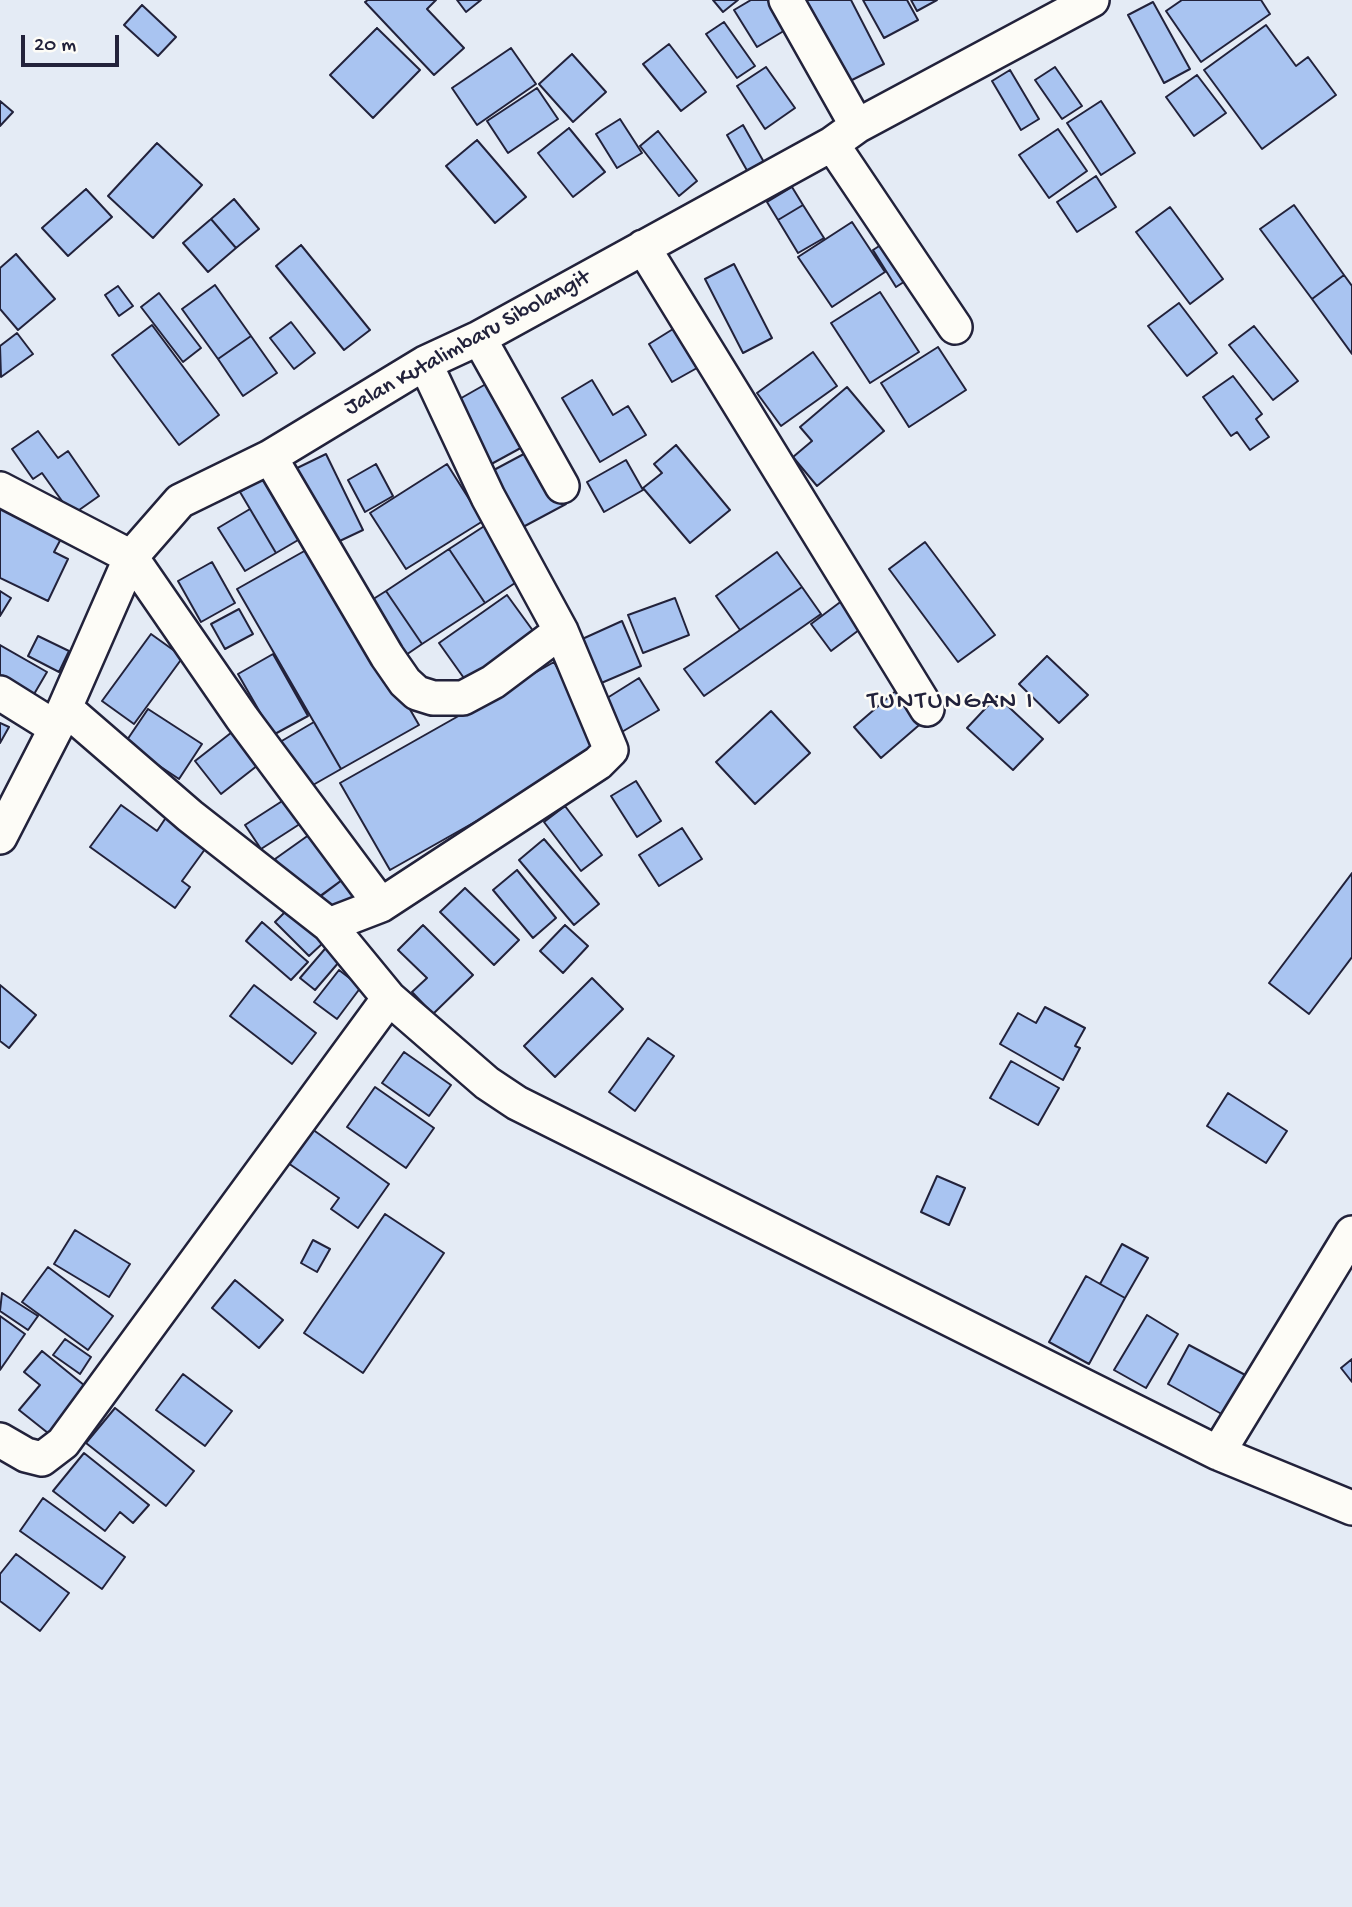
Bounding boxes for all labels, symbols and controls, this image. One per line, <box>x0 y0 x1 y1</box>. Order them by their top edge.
scale bar <box>24 21 122 65</box>
text: 20 m <box>34 34 76 59</box>
street label: Jalan Kutalimbaru Sibolangit <box>340 265 596 423</box>
district label: TUNTUNGAN I <box>869 687 1033 719</box>

